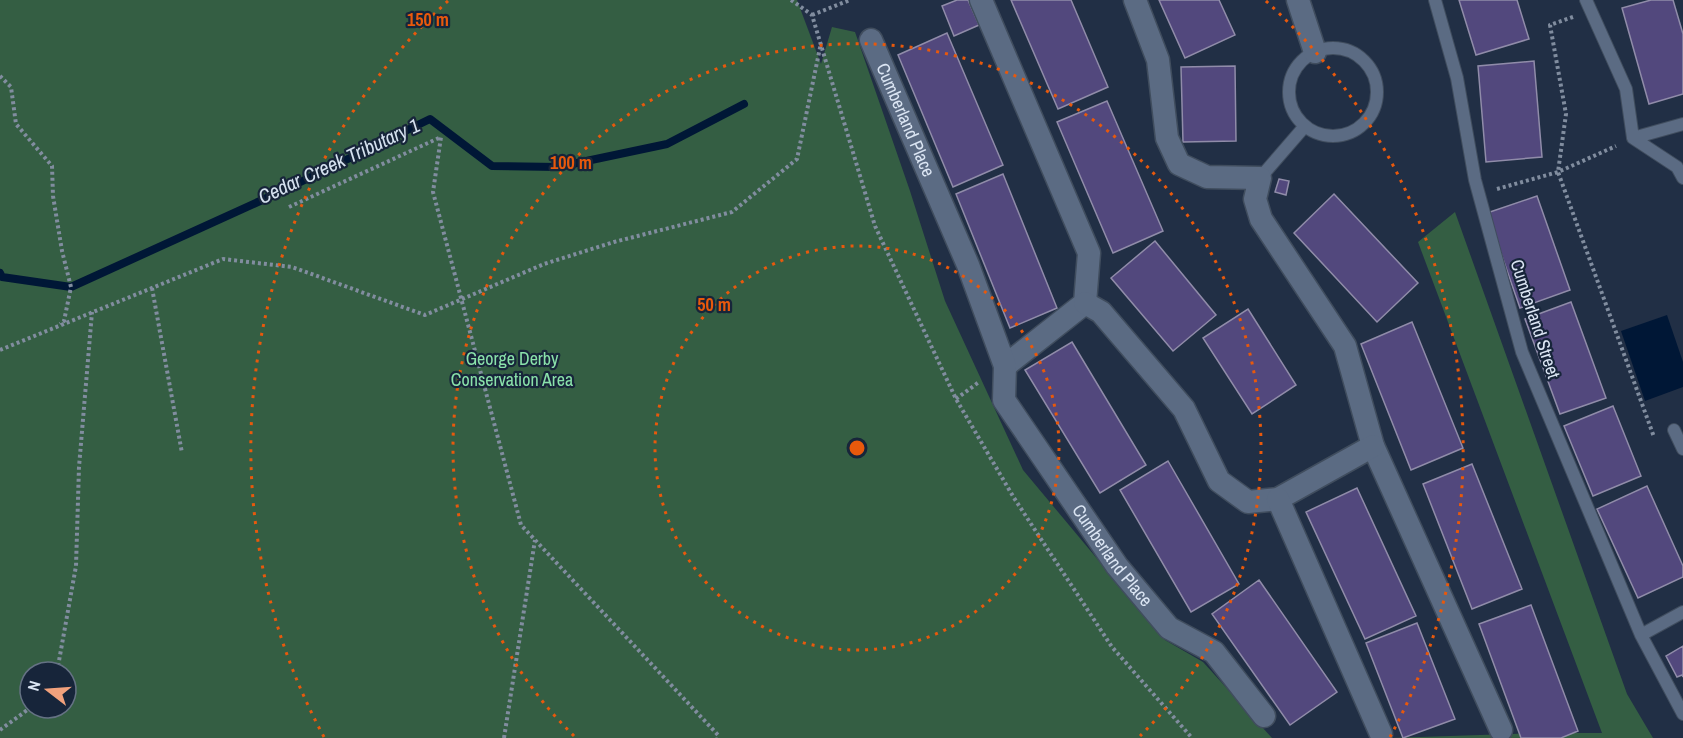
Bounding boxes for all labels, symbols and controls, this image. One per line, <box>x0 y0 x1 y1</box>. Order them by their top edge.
text: 150 m <box>407 7 449 32</box>
street label: Cumberland Place <box>870 59 941 180</box>
water label: Cedar Creek Tributary 1 <box>253 111 424 210</box>
text: 100 m <box>550 150 592 175</box>
street label: Cumberland Street <box>1504 256 1567 382</box>
text: 50 m <box>697 292 731 317</box>
park label: George Derby Conservation Area <box>451 346 573 392</box>
centre of rings <box>847 438 867 458</box>
street label: Cumberland Place <box>1066 499 1159 612</box>
north arrow <box>18 660 78 720</box>
text: N <box>22 678 46 693</box>

